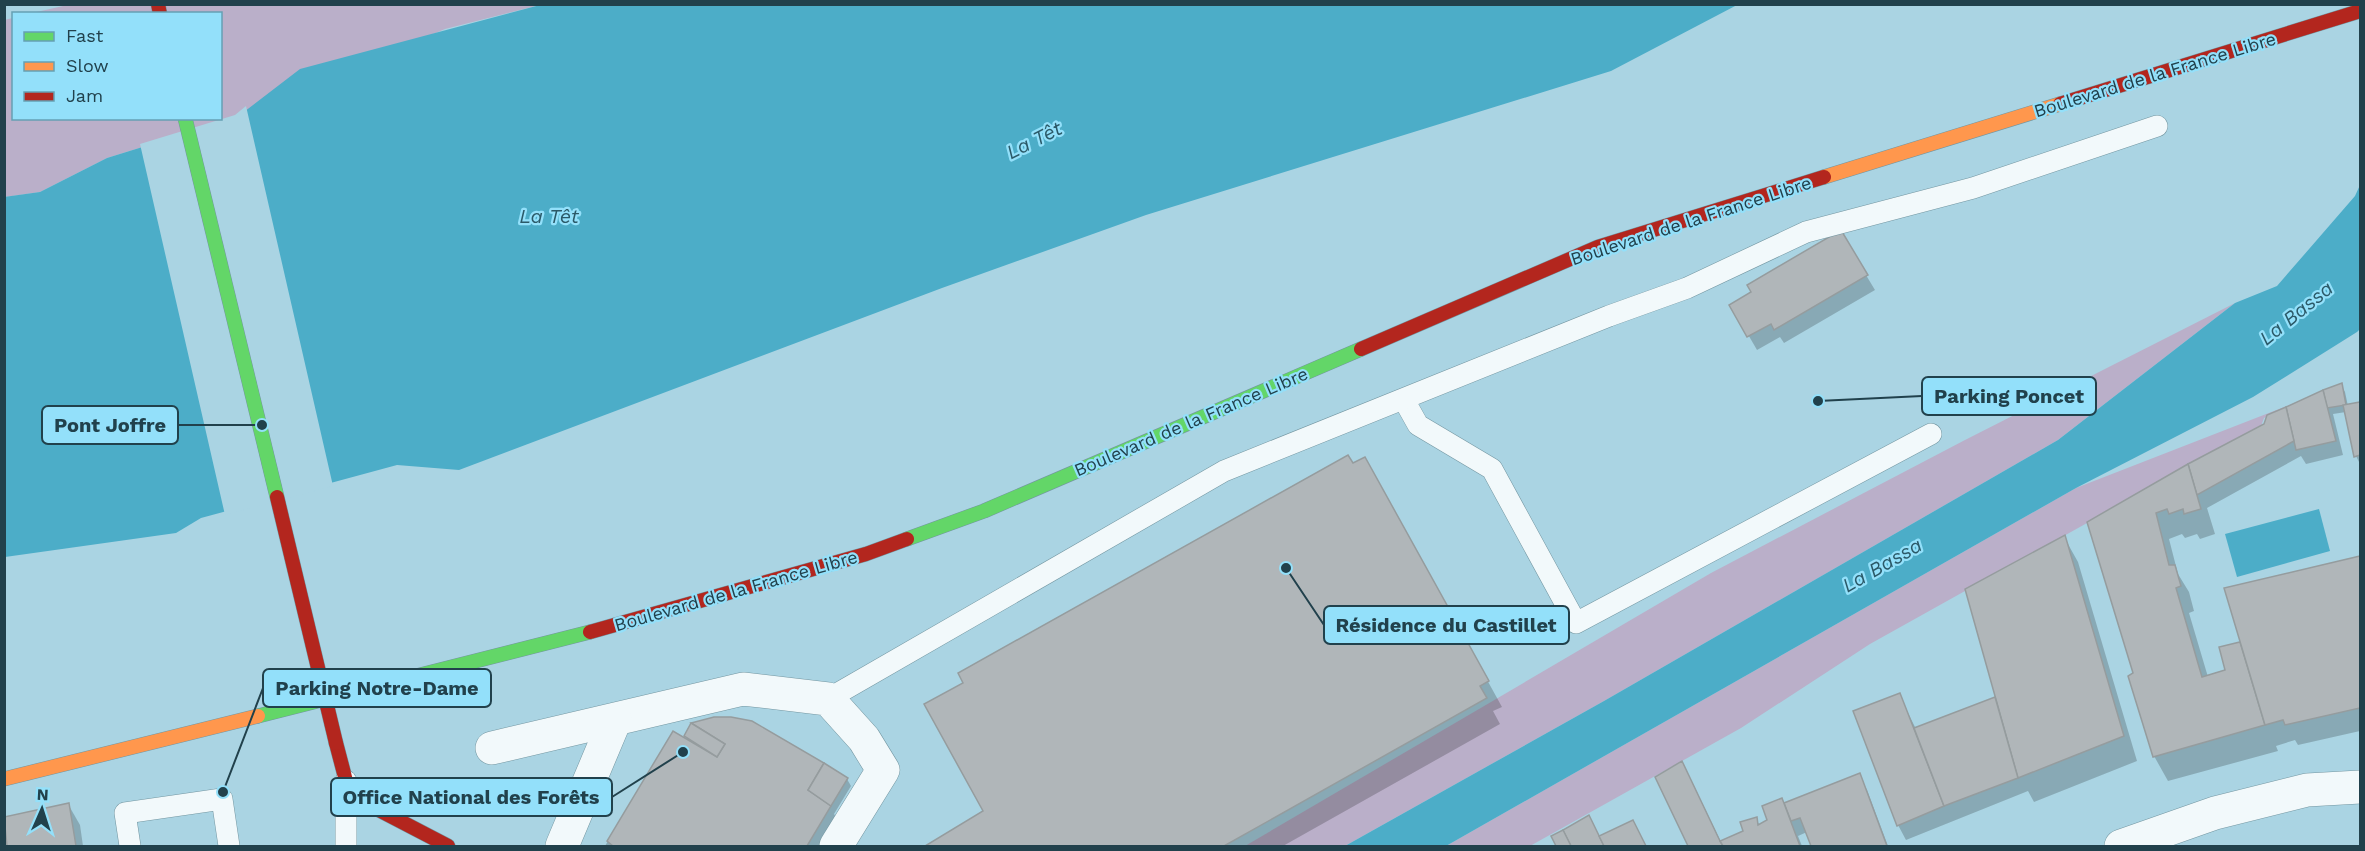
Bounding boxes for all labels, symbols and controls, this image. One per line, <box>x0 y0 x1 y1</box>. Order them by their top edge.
legend <box>12 12 222 120</box>
text: Fast <box>66 25 104 46</box>
street label: Boulevard de la France Libre <box>2031 28 2278 121</box>
text: Slow <box>66 55 109 76</box>
text: Jam <box>66 85 103 106</box>
water label: La Têt <box>1002 115 1067 164</box>
street label: Boulevard de la France Libre <box>1568 172 1814 269</box>
water label: La Têt <box>519 204 580 228</box>
water label: La Bassa <box>2254 276 2338 350</box>
street label: Boulevard de la France Libre <box>1071 363 1311 480</box>
callout: Parking Poncet <box>1922 377 2096 415</box>
text: Parking Poncet <box>1934 384 2084 408</box>
callout: Pont Joffre <box>42 406 178 444</box>
text: Pont Joffre <box>54 413 166 437</box>
water label: La Bassa <box>1838 533 1926 597</box>
street label: Boulevard de la France Libre <box>612 546 860 635</box>
callout: Résidence du Castillet <box>1324 606 1569 644</box>
text: Résidence du Castillet <box>1335 613 1557 637</box>
callout: Parking Notre-Dame <box>263 669 491 707</box>
text: Parking Notre-Dame <box>275 676 479 700</box>
callout: Office National des Forêts <box>331 778 612 816</box>
north arrow <box>12 779 72 839</box>
text: N <box>36 785 49 804</box>
text: Office National des Forêts <box>342 785 600 809</box>

